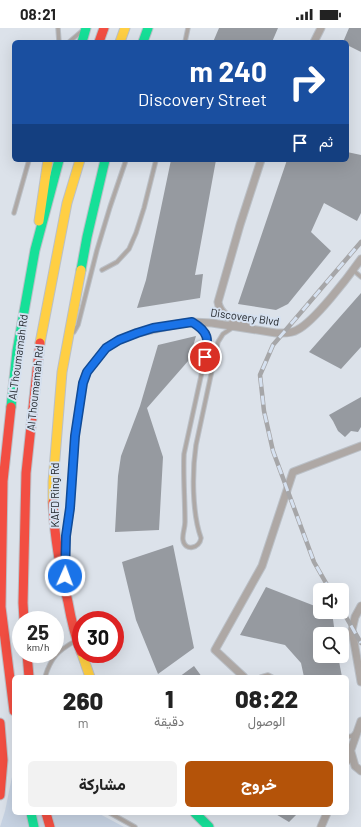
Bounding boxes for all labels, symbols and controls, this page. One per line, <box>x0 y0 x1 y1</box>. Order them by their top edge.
text: 08:21 <box>20 5 56 23</box>
text: 240 m <box>189 54 267 88</box>
icon: right <box>281 56 333 108</box>
text: Discovery Street <box>138 88 267 110</box>
icon: arrive <box>289 132 311 154</box>
text: ثم <box>319 132 333 150</box>
street label: Discovery Blvd <box>210 305 280 328</box>
street label: ALThoumamah Rd <box>5 313 30 401</box>
pin <box>188 340 222 374</box>
street label: Al Thoumamah Rd <box>24 345 45 431</box>
icon: arrive <box>194 346 216 368</box>
street label: KAFD Ring Rd <box>48 462 61 528</box>
position arrow <box>44 555 86 597</box>
map controls <box>313 583 349 663</box>
button: sound <box>313 583 349 619</box>
speed limit sign: 30 <box>72 611 124 663</box>
text: 25 <box>27 620 49 644</box>
button: search <box>313 627 349 663</box>
text: km/h <box>27 641 49 653</box>
text: 1 <box>165 684 173 713</box>
text: 08:22 <box>235 684 298 713</box>
text: 260 <box>63 686 103 715</box>
text: دقيقة <box>154 713 184 729</box>
text: الوصول <box>248 713 285 729</box>
text: m <box>78 715 88 731</box>
button: مشاركة <box>28 761 177 807</box>
button: خروج <box>185 761 333 807</box>

